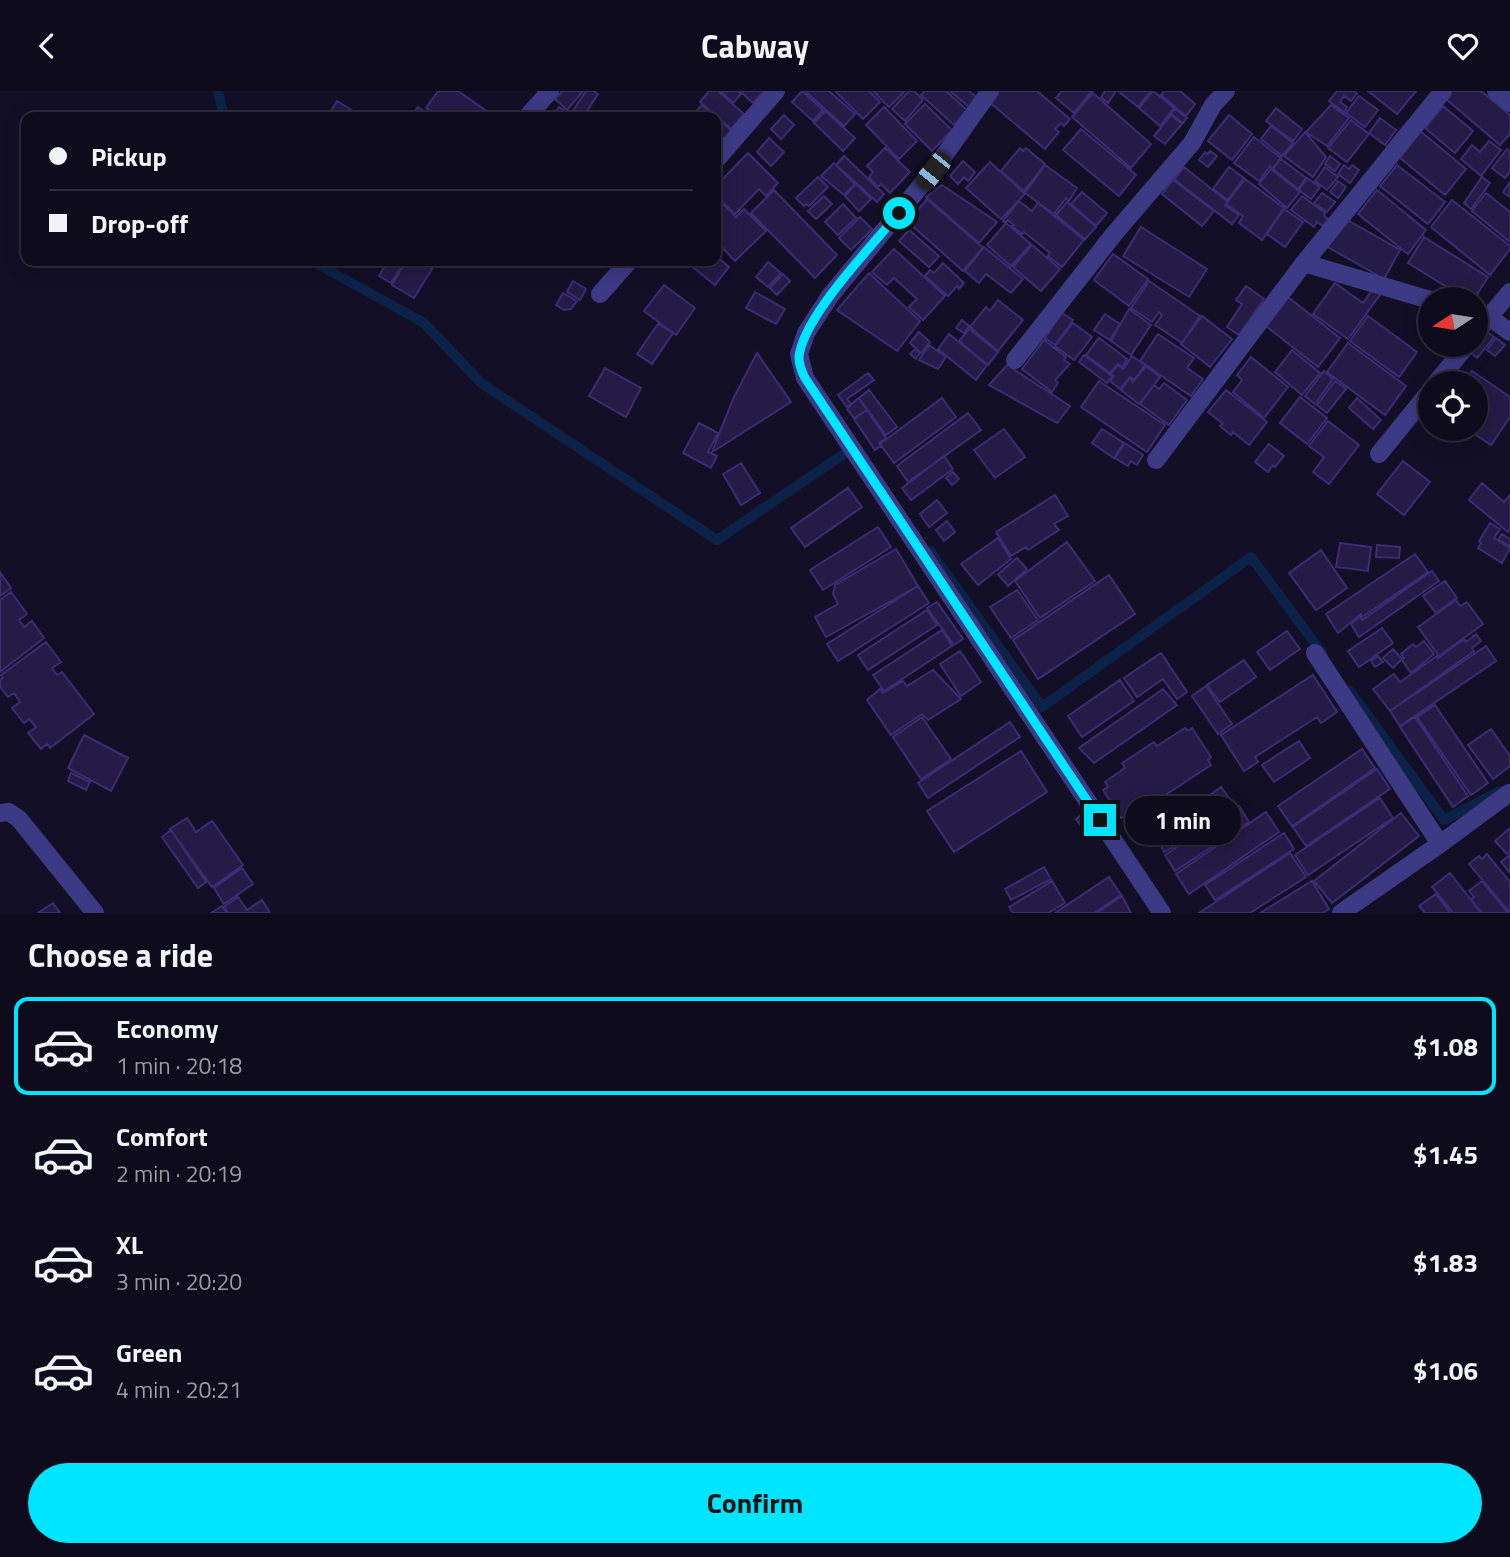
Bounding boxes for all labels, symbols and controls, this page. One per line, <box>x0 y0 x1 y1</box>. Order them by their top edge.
text: Cabway <box>701 22 809 70</box>
icon: back <box>28 27 66 65</box>
icon: heart <box>1444 27 1482 65</box>
text: Pickup <box>91 137 167 176</box>
car <box>912 148 955 194</box>
route start <box>883 197 915 229</box>
text: Drop-off <box>91 204 188 243</box>
north arrow <box>1418 287 1488 357</box>
map controls <box>1418 287 1488 441</box>
button: locate <box>1418 371 1488 441</box>
callout: 1 min <box>1124 795 1240 845</box>
text: 1 min <box>1155 803 1211 838</box>
route end <box>1084 804 1116 836</box>
text: Choose a ride <box>28 931 213 979</box>
text: Economy <box>116 1009 218 1048</box>
icon: car <box>32 1015 95 1078</box>
text: $1.08 <box>1413 1027 1478 1066</box>
text: 1 min · 20:18 <box>116 1048 242 1083</box>
text: Comfort <box>116 1117 208 1156</box>
icon: car <box>32 1123 95 1186</box>
text: $1.45 <box>1413 1135 1478 1174</box>
text: 2 min · 20:19 <box>116 1156 242 1191</box>
text: XL <box>116 1225 143 1264</box>
icon: car <box>32 1231 95 1294</box>
text: $1.83 <box>1413 1243 1478 1282</box>
text: 3 min · 20:20 <box>116 1264 242 1299</box>
text: Green <box>116 1333 182 1372</box>
icon: car <box>32 1339 95 1402</box>
text: $1.06 <box>1413 1351 1478 1390</box>
text: 4 min · 20:21 <box>116 1372 242 1407</box>
button: Confirm <box>28 1463 1482 1543</box>

